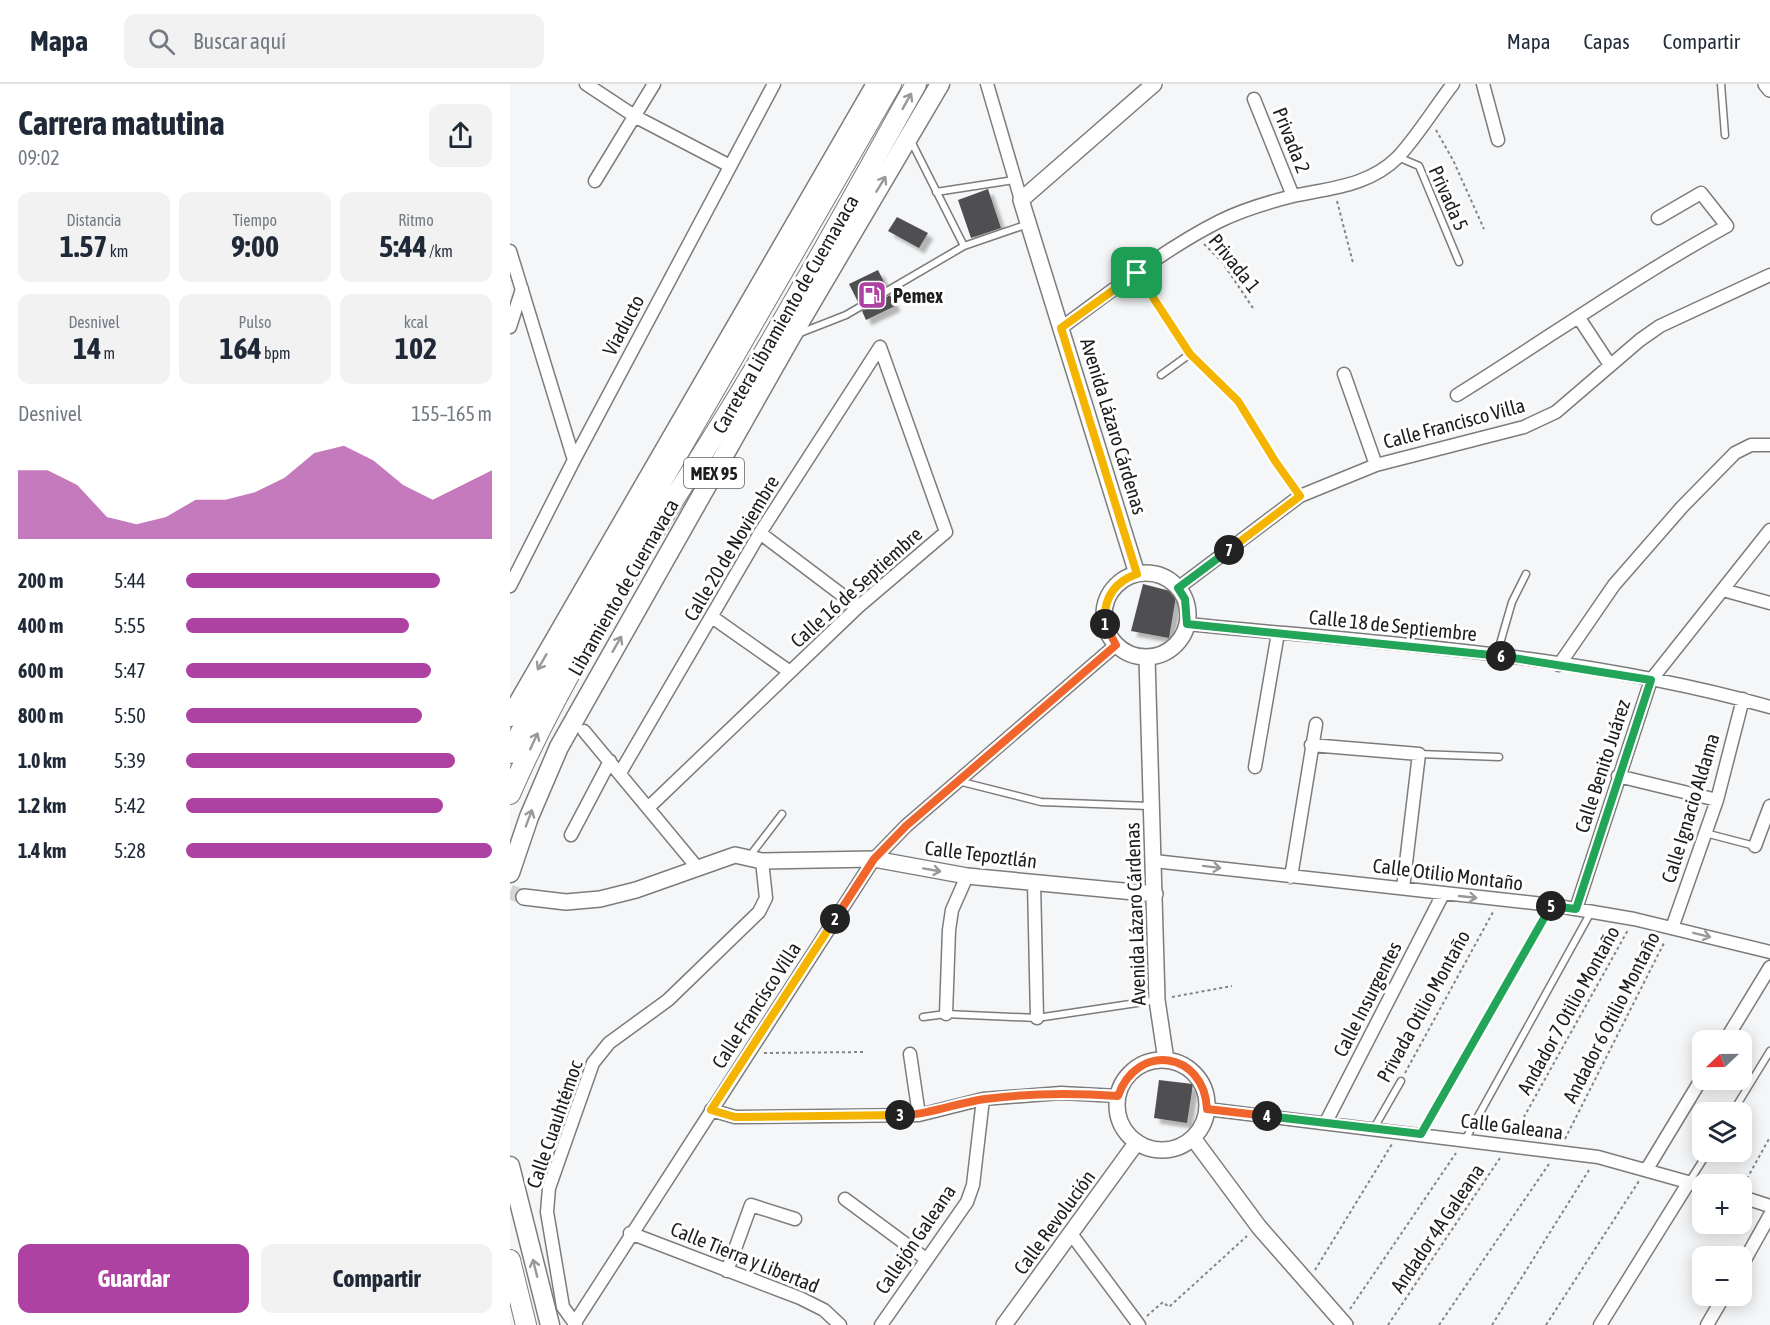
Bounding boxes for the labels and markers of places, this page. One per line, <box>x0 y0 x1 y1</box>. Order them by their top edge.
pin <box>1111 247 1162 298</box>
fuel station icon: Pemex <box>856 279 888 311</box>
place label: Pemex <box>893 284 943 307</box>
pin: 7 <box>1214 535 1244 565</box>
pin: 1 <box>1090 609 1120 639</box>
pin: 6 <box>1486 641 1516 671</box>
pin: 5 <box>1536 891 1566 921</box>
pin: 2 <box>820 904 850 934</box>
pin: 3 <box>885 1100 915 1130</box>
pin: 4 <box>1252 1101 1282 1131</box>

